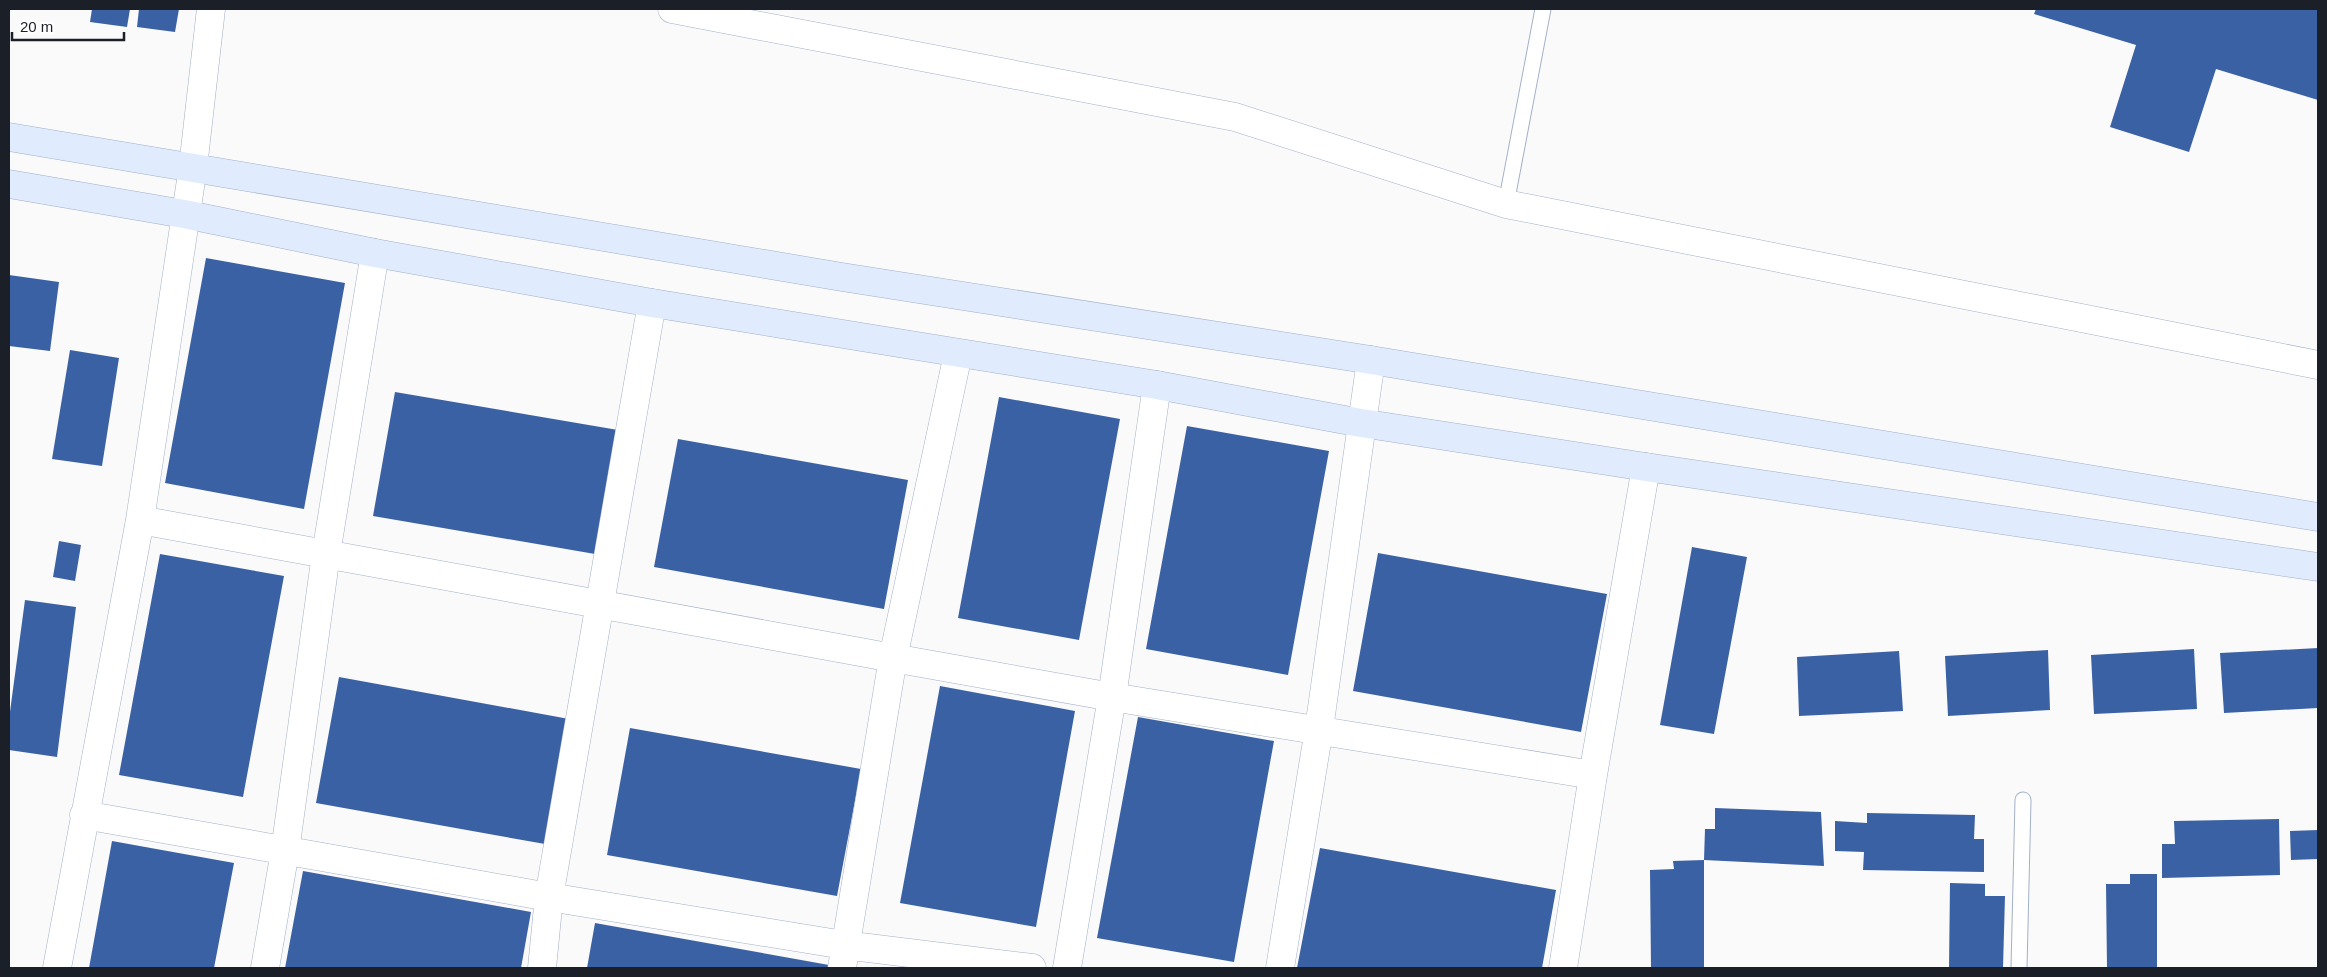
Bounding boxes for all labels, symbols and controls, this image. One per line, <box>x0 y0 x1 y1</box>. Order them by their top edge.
scale bar <box>12 10 125 42</box>
text: 20 m <box>20 18 53 35</box>

